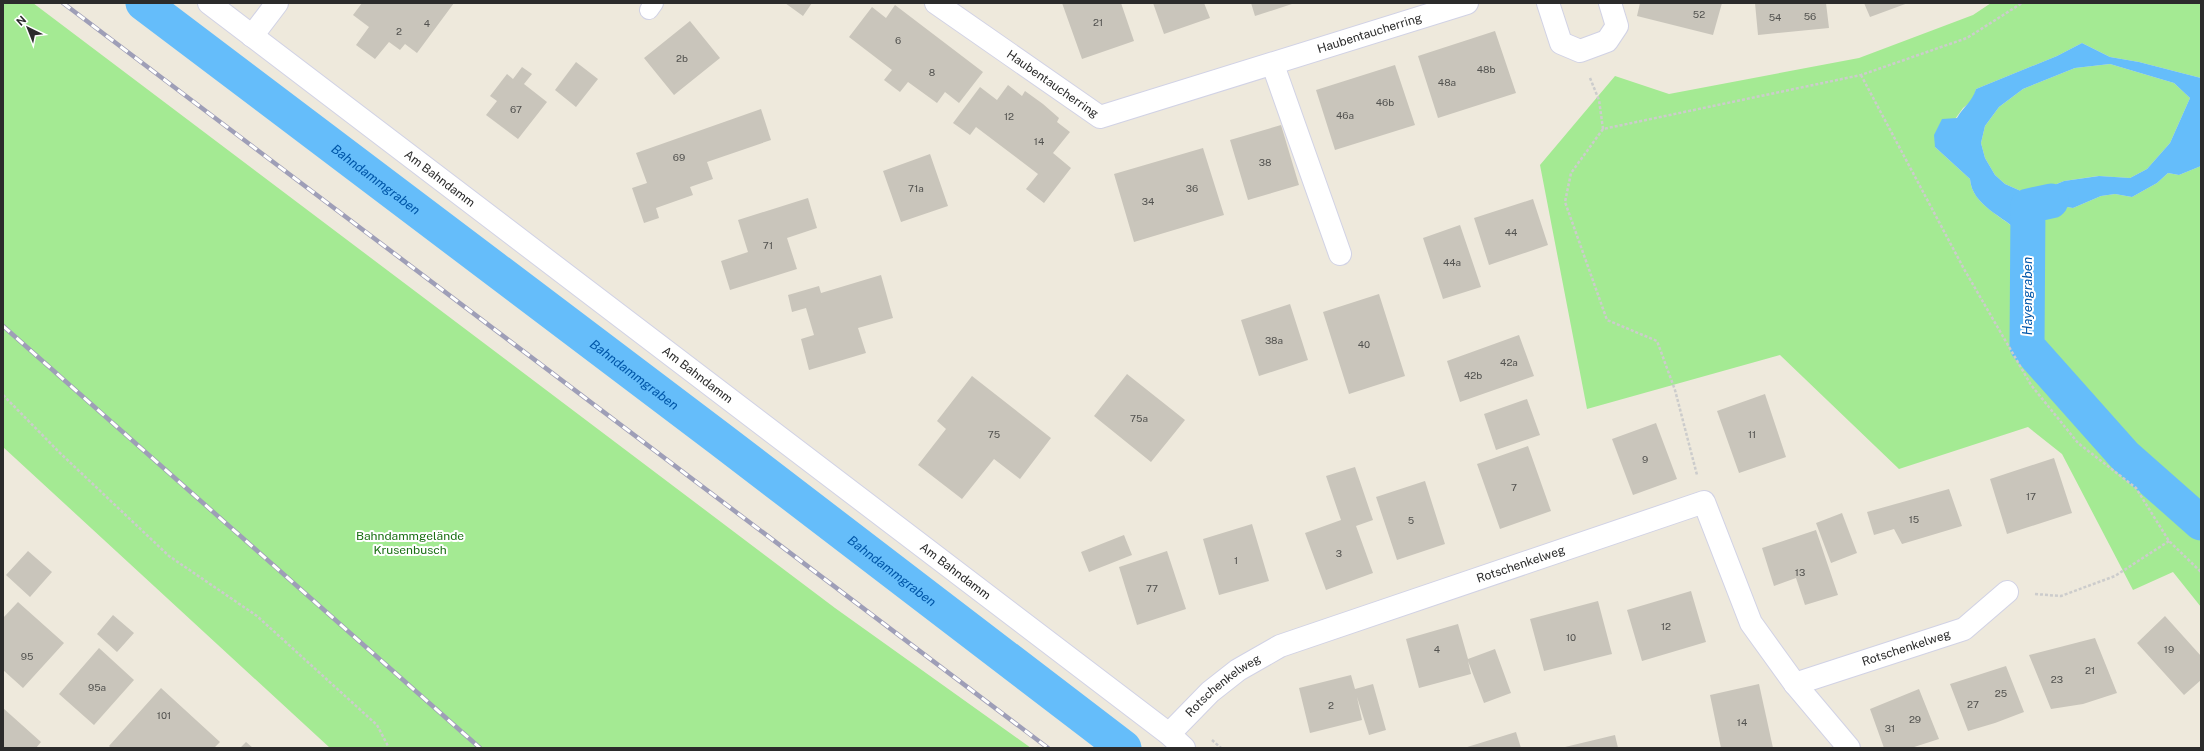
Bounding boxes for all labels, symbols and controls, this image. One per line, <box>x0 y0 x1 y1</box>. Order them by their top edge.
north arrow <box>8 8 48 48</box>
house number: 52 <box>1693 8 1705 20</box>
street label: Haubentaucherring <box>1316 10 1424 56</box>
house number: 56 <box>1804 10 1816 22</box>
house number: 54 <box>1769 11 1781 23</box>
text: N <box>14 13 28 28</box>
house number: 21 <box>1093 16 1103 28</box>
house number: 4 <box>424 17 430 29</box>
house number: 2 <box>396 25 402 37</box>
house number: 6 <box>895 34 901 46</box>
street label: Haubentaucherring <box>1004 47 1101 121</box>
house number: 2b <box>676 52 688 64</box>
house number: 48b <box>1477 63 1495 75</box>
house number: 8 <box>929 66 935 78</box>
house number: 48a <box>1438 76 1456 88</box>
house number: 46b <box>1376 96 1394 108</box>
house number: 67 <box>510 103 522 115</box>
house number: 46a <box>1336 109 1354 121</box>
house number: 12 <box>1004 110 1014 122</box>
house number: 14 <box>1034 135 1044 147</box>
water label: Bahndammgraben <box>328 141 423 218</box>
street label: Am Bahndamm <box>402 147 478 210</box>
house number: 69 <box>673 151 685 163</box>
house number: 38 <box>1259 156 1271 168</box>
house number: 71a <box>908 182 924 194</box>
house number: 36 <box>1186 182 1198 194</box>
house number: 34 <box>1142 195 1154 207</box>
house number: 44 <box>1505 226 1517 238</box>
house number: 71 <box>763 239 773 251</box>
house number: 44a <box>1443 256 1461 268</box>
water label: Hayengraben <box>2020 257 2035 335</box>
house number: 38a <box>1265 334 1283 346</box>
water label: Bahndammgraben <box>587 336 681 413</box>
house number: 40 <box>1358 338 1370 350</box>
street label: Am Bahndamm <box>659 344 736 406</box>
house number: 42a <box>1500 356 1518 368</box>
house number: 42b <box>1464 369 1482 381</box>
house number: 75a <box>1130 412 1148 424</box>
house number: 75 <box>988 428 1000 440</box>
house number: 11 <box>1748 428 1756 440</box>
house number: 9 <box>1642 453 1648 465</box>
house number: 7 <box>1511 481 1517 493</box>
house number: 17 <box>2026 490 2036 502</box>
house number: 15 <box>1909 513 1919 525</box>
house number: 5 <box>1408 514 1414 526</box>
park label: Bahndammgelände Krusenbusch <box>356 529 464 557</box>
water label: Bahndammgraben <box>845 533 939 610</box>
street label: Am Bahndamm <box>917 540 993 603</box>
street label: Rotschenkelweg <box>1475 543 1567 586</box>
house number: 3 <box>1336 547 1342 559</box>
house number: 1 <box>1234 554 1238 566</box>
house number: 13 <box>1795 566 1805 578</box>
house number: 77 <box>1146 582 1158 594</box>
house number: 12 <box>1661 620 1671 632</box>
street label: Rotschenkelweg <box>1860 627 1952 669</box>
house number: 10 <box>1566 631 1576 643</box>
house number: 4 <box>1434 643 1440 655</box>
house number: 19 <box>2164 643 2174 655</box>
house number: 95 <box>21 650 33 662</box>
street label: Rotschenkelweg <box>1183 652 1263 720</box>
house number: 21 <box>2085 664 2095 676</box>
house number: 23 <box>2051 673 2063 685</box>
house number: 95a <box>88 681 106 693</box>
house number: 25 <box>1995 687 2007 699</box>
house number: 27 <box>1967 698 1979 710</box>
house number: 2 <box>1328 699 1334 711</box>
house number: 101 <box>157 709 171 721</box>
house number: 29 <box>1909 713 1921 725</box>
house number: 14 <box>1737 716 1747 728</box>
house number: 31 <box>1885 722 1895 734</box>

